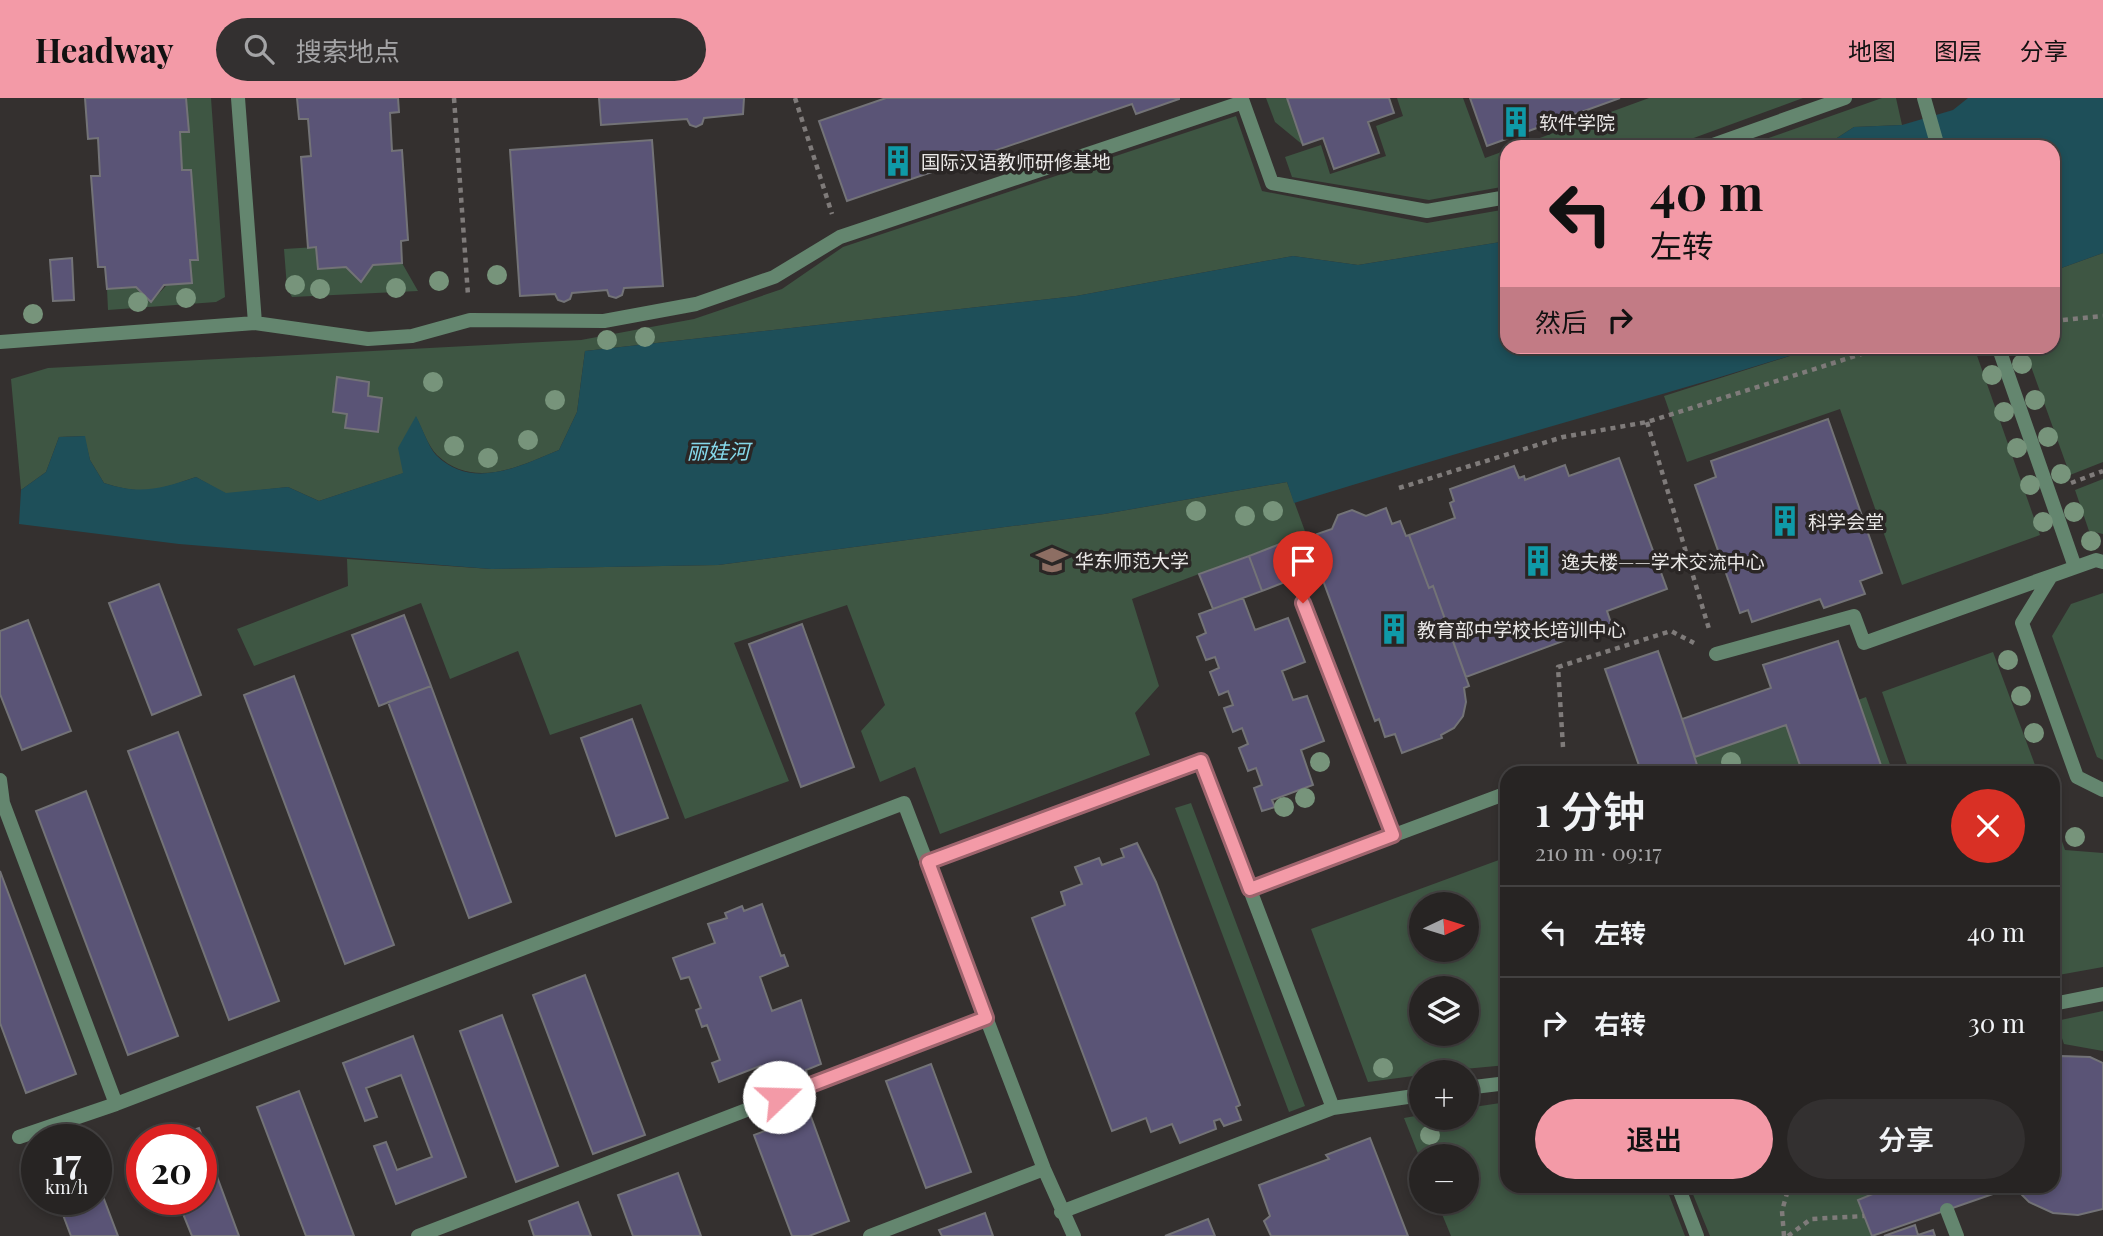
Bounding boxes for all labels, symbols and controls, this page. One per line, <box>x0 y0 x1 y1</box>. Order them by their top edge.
search box <box>216 18 706 81</box>
text: Headway <box>35 27 174 71</box>
icon: search <box>240 30 278 68</box>
text: 搜索地点 <box>296 33 400 68</box>
text: 地图 <box>1848 34 1896 66</box>
text: 图层 <box>1934 34 1982 66</box>
text: 分享 <box>2020 34 2068 66</box>
building icon: 软件学院 <box>1499 105 1533 139</box>
place label: 软件学院 <box>1539 109 1615 135</box>
building icon: 国际汉语教师研修基地 <box>881 144 915 178</box>
place label: 国际汉语教师研修基地 <box>921 148 1111 174</box>
text: 40 m <box>1650 158 1763 223</box>
icon: left <box>1535 168 1626 259</box>
text: 左转 <box>1650 223 1714 266</box>
icon: right <box>1601 301 1639 339</box>
text: 然后 <box>1535 304 1587 339</box>
water label: 丽娃河 <box>687 436 753 464</box>
building icon: 科学会堂 <box>1768 504 1802 538</box>
place label: 科学会堂 <box>1808 508 1884 534</box>
pin <box>1273 531 1333 603</box>
icon: arrive <box>1284 542 1322 580</box>
school or university icon: 华东师范大学 <box>1035 543 1069 577</box>
building icon: 逸夫楼——学术交流中心 <box>1521 544 1555 578</box>
place label: 华东师范大学 <box>1075 547 1189 573</box>
place label: 逸夫楼——学术交流中心 <box>1561 548 1765 574</box>
building icon: 教育部中学校长培训中心 <box>1377 612 1411 646</box>
place label: 教育部中学校长培训中心 <box>1417 616 1626 642</box>
text: 1 分钟 <box>1535 782 1645 838</box>
button: close <box>1951 789 2025 863</box>
text: 210 m · 09:17 <box>1535 836 1661 867</box>
north arrow <box>1409 892 1479 962</box>
map controls <box>1409 892 1479 1214</box>
icon: left <box>1535 913 1573 951</box>
text: 40 m <box>1967 914 2025 949</box>
text: 左转 <box>1594 915 1646 950</box>
button: layers <box>1409 976 1479 1046</box>
icon: right <box>1535 1004 1573 1042</box>
text: 30 m <box>1968 1005 2025 1040</box>
text: 右转 <box>1594 1006 1646 1041</box>
position arrow <box>742 1060 816 1134</box>
button: + <box>1409 1060 1479 1130</box>
button: 退出 <box>1535 1099 1773 1179</box>
button: 分享 <box>1787 1099 2025 1179</box>
speed limit sign: 20 <box>126 1124 217 1215</box>
text: 17 <box>52 1137 81 1184</box>
button: − <box>1409 1144 1479 1214</box>
text: km/h <box>45 1175 88 1199</box>

